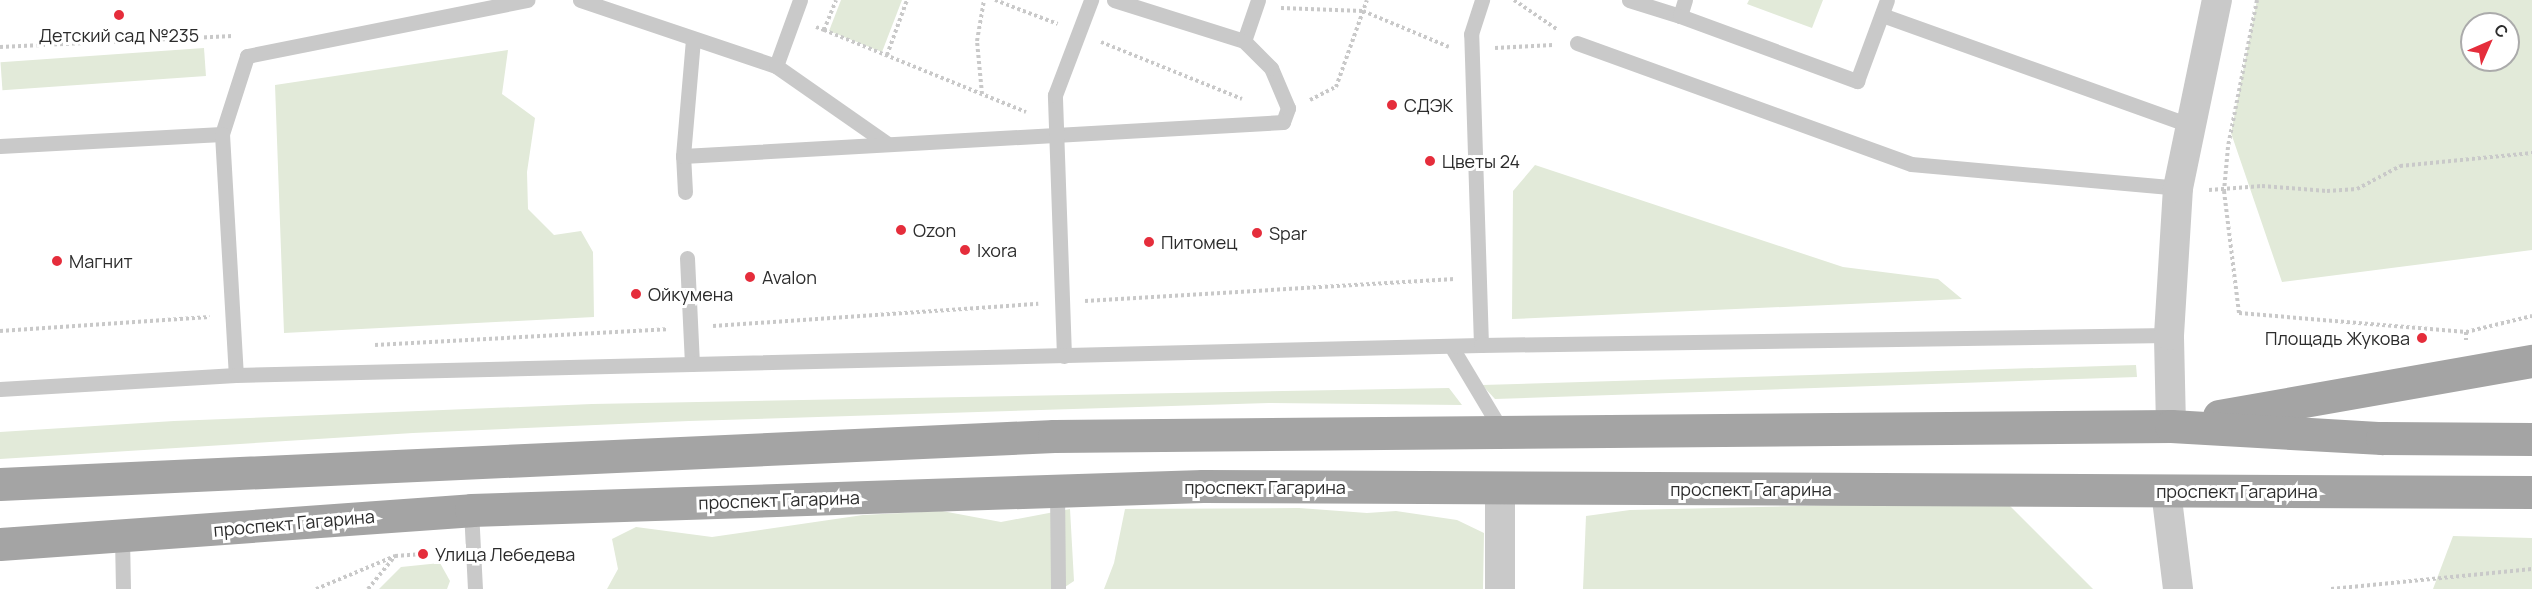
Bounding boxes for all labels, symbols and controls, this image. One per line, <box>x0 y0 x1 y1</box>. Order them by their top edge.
marker: Детский сад №235 <box>112 8 126 22</box>
north arrow <box>2460 12 2520 72</box>
text: С <box>2489 19 2513 43</box>
place label: Детский сад №235 <box>39 24 199 46</box>
place label: СДЭК <box>1404 94 1453 116</box>
marker: СДЭК <box>1385 98 1399 112</box>
place label: Цветы 24 <box>1442 150 1520 172</box>
marker: Цветы 24 <box>1423 154 1437 168</box>
place label: Ozon <box>913 219 956 241</box>
place label: Spar <box>1269 222 1307 244</box>
marker: Ozon <box>894 223 908 237</box>
marker: Spar <box>1250 226 1264 240</box>
place label: Питомец <box>1161 231 1237 253</box>
marker: Питомец <box>1142 235 1156 249</box>
place label: Ixora <box>977 239 1017 261</box>
marker: Ixora <box>958 243 972 257</box>
place label: Магнит <box>69 250 132 272</box>
marker: Магнит <box>50 254 64 268</box>
place label: Avalon <box>762 266 817 288</box>
marker: Avalon <box>743 270 757 284</box>
place label: Ойкумена <box>648 283 733 305</box>
marker: Ойкумена <box>629 287 643 301</box>
place label: Площадь Жукова <box>2265 327 2410 349</box>
marker: Площадь Жукова <box>2415 331 2429 345</box>
street label: проспект Гагарина <box>1184 476 1346 498</box>
street label: проспект Гагарина <box>1670 478 1832 500</box>
street label: проспект Гагарина <box>2156 480 2318 502</box>
street label: проспект Гагарина <box>698 486 860 514</box>
street label: проспект Гагарина <box>212 505 376 541</box>
place label: Улица Лебедева <box>435 543 575 565</box>
marker: Улица Лебедева <box>416 547 430 561</box>

